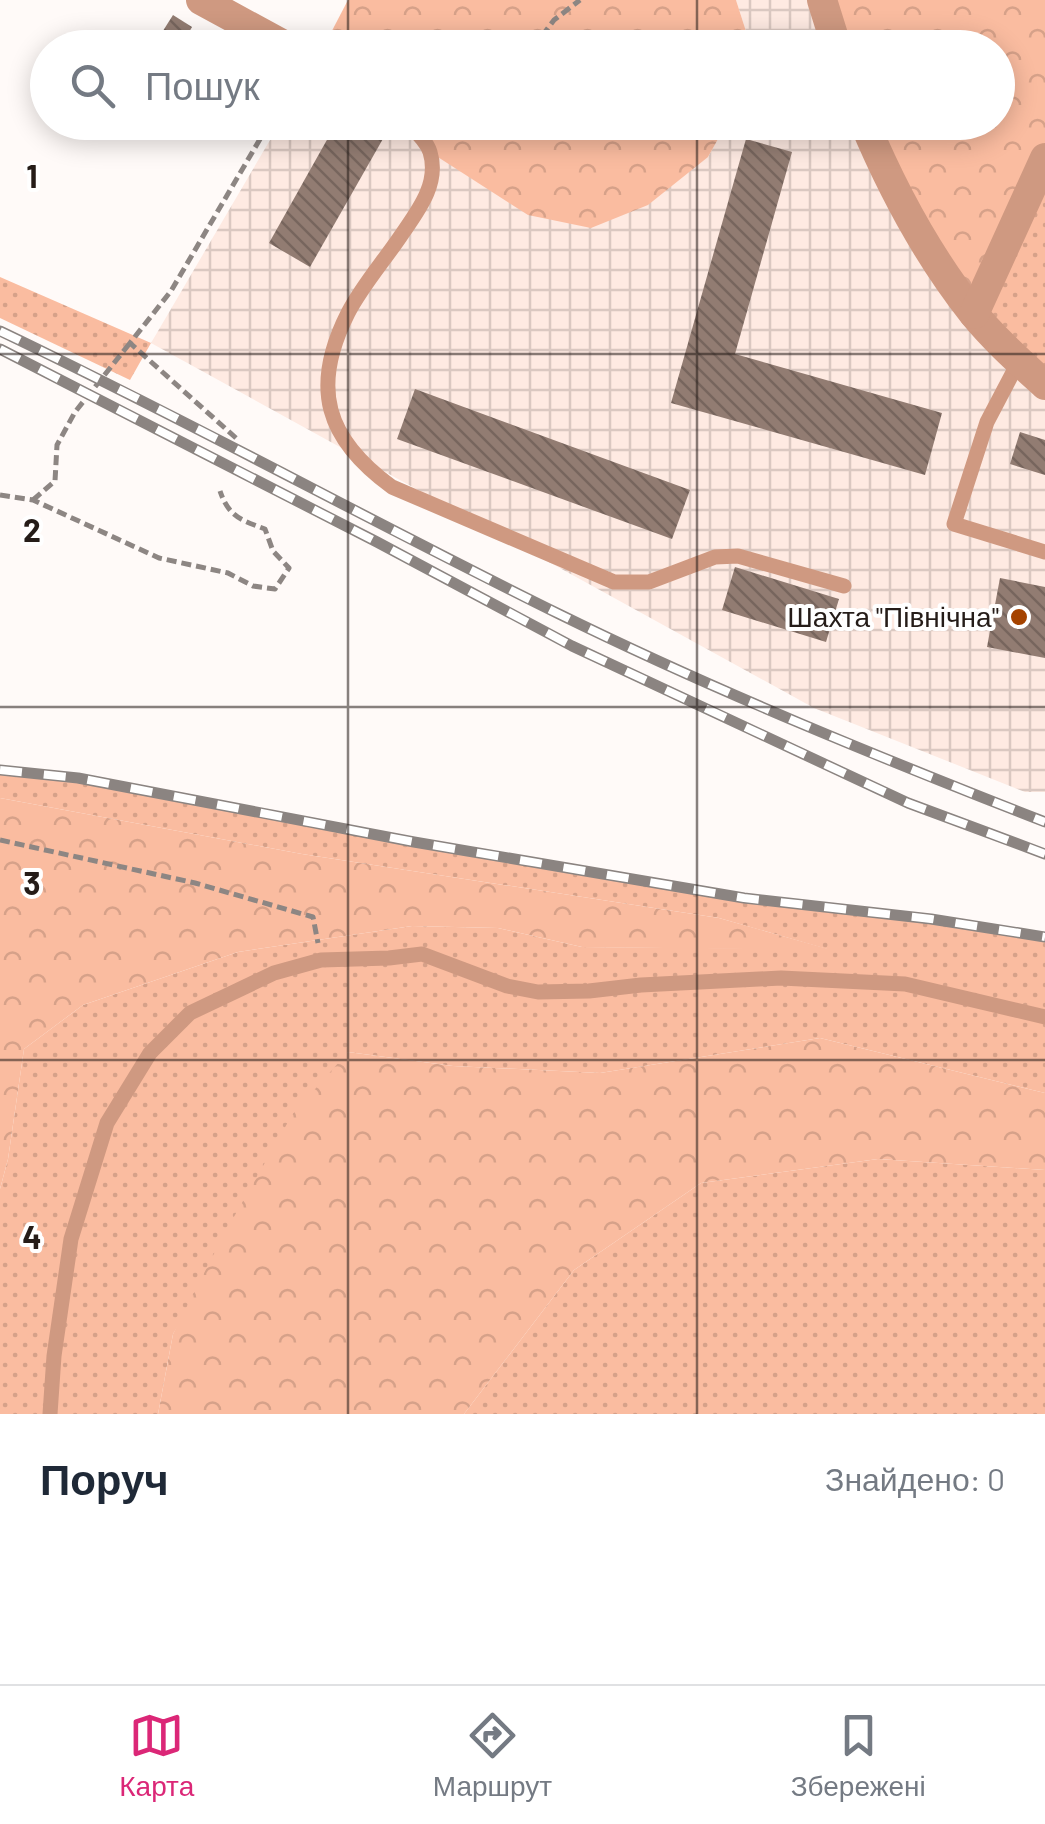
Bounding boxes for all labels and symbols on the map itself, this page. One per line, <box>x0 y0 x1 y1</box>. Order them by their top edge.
text: 1 <box>26 156 38 194</box>
text: 2 <box>23 510 41 548</box>
place label: Шахта "Північна" <box>787 599 999 633</box>
marker: Шахта "Північна" <box>1008 606 1030 628</box>
text: 3 <box>23 863 41 901</box>
text: 4 <box>22 1217 42 1255</box>

